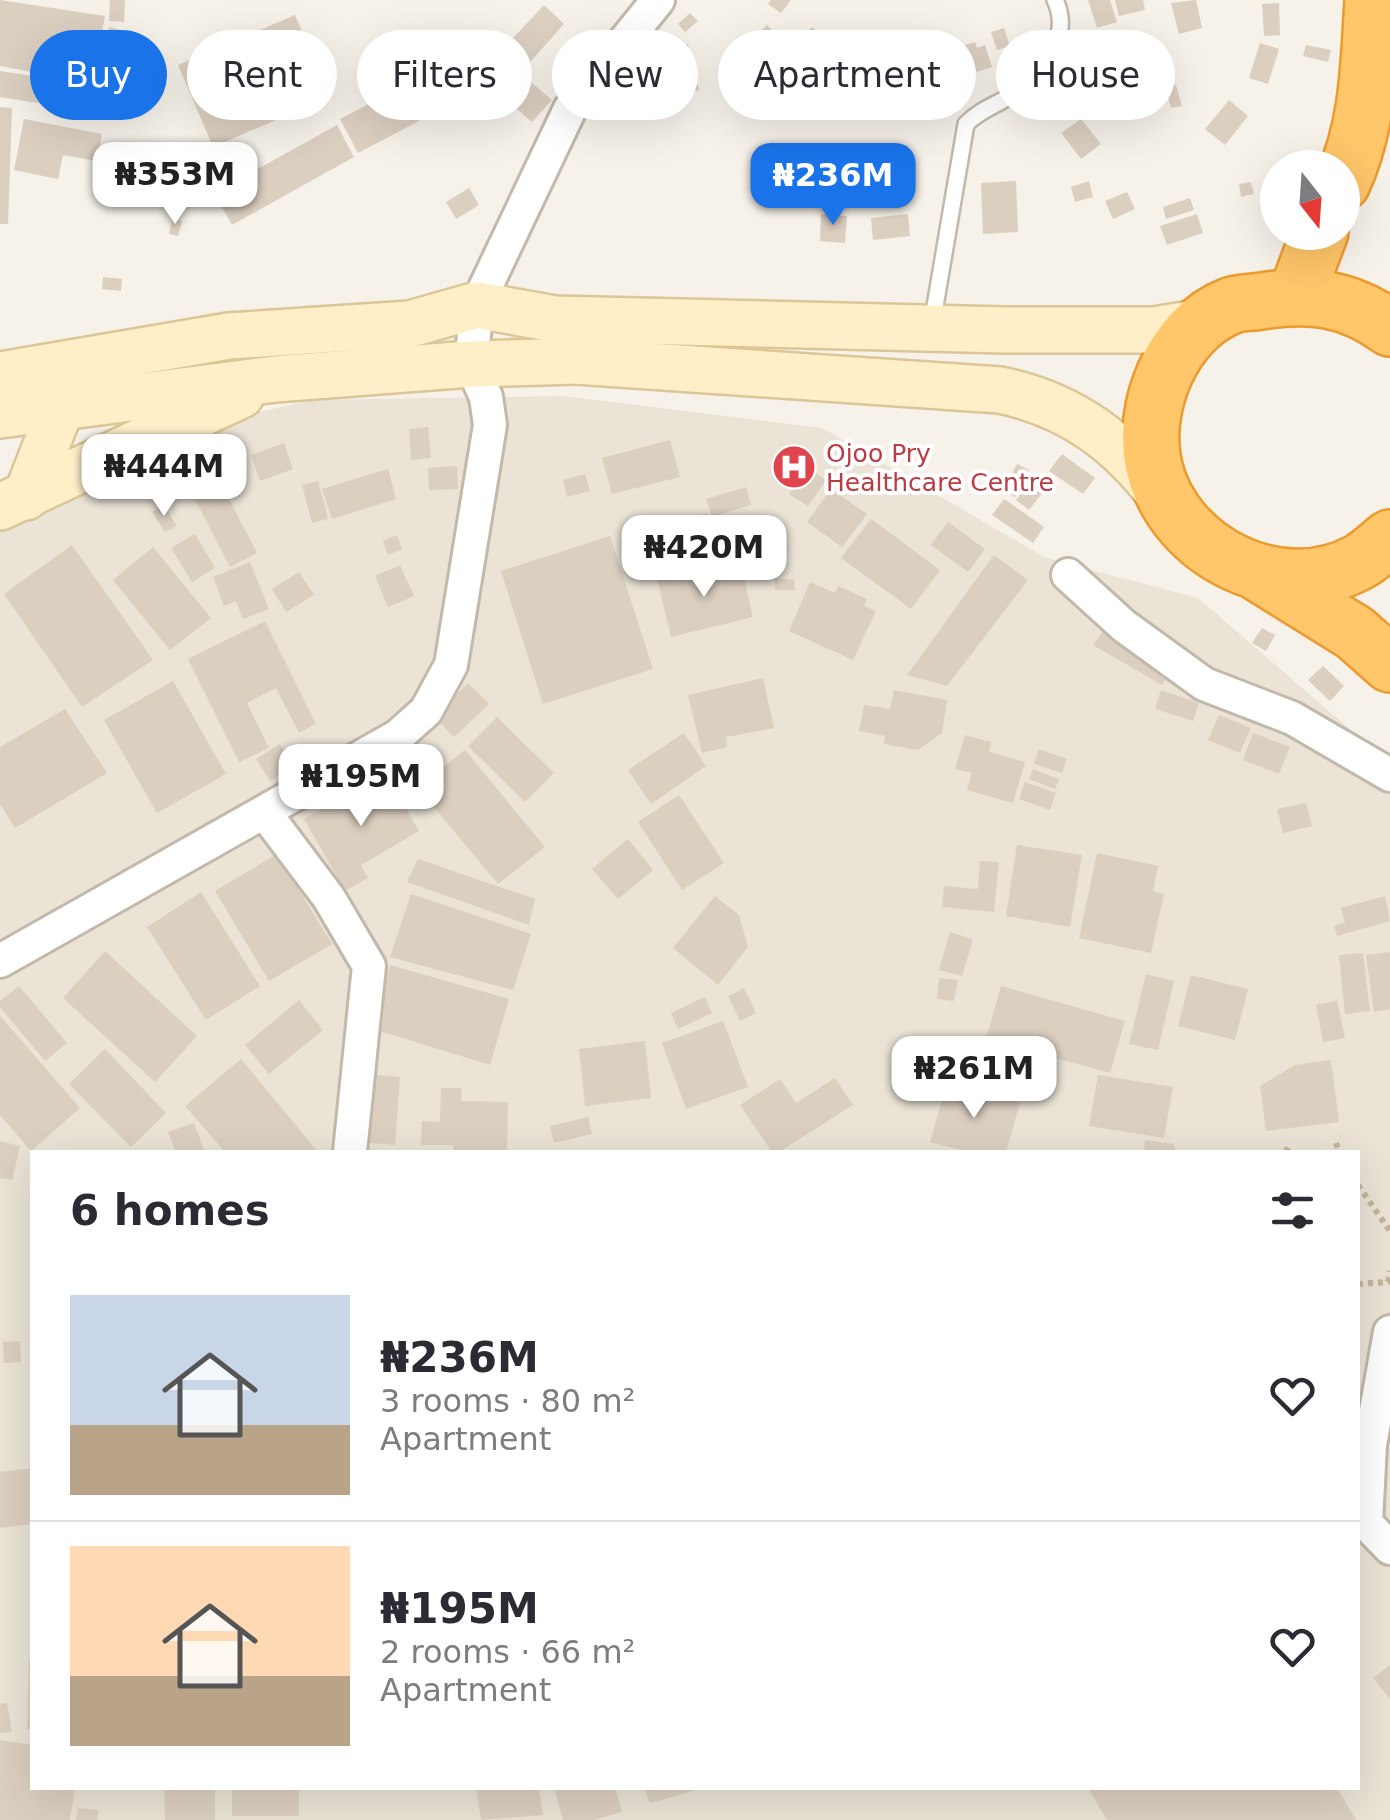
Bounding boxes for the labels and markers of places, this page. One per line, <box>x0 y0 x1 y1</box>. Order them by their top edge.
pin: ₦353M <box>105 142 245 227</box>
pin: ₦236M <box>763 143 903 228</box>
pin: ₦444M <box>94 434 234 519</box>
place label: Ojoo Pry Healthcare Centre <box>826 439 1054 497</box>
hospital icon: Ojoo Pry Healthcare Centre <box>771 444 817 490</box>
pin: ₦420M <box>634 515 774 600</box>
pin: ₦195M <box>291 744 431 829</box>
pin: ₦261M <box>904 1036 1044 1121</box>

